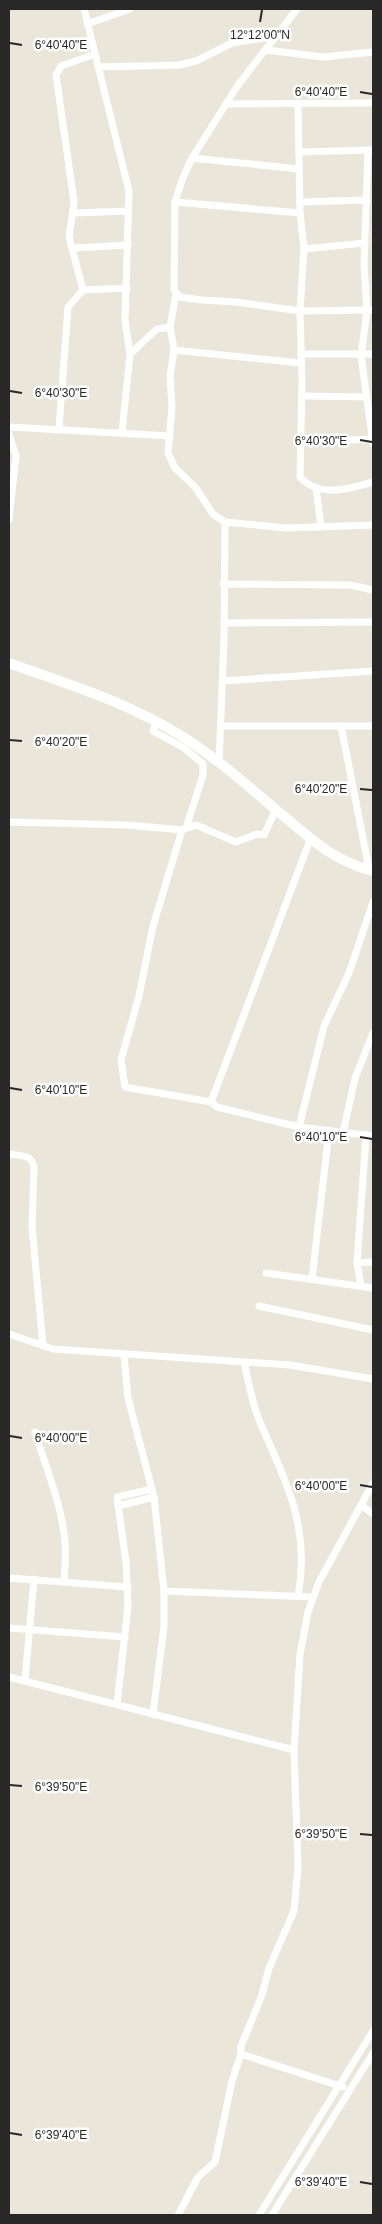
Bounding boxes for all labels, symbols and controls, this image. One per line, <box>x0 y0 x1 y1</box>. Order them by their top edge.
text: 12°12'00"N <box>230 28 290 42</box>
text: 6°40'40"E <box>35 38 87 52</box>
text: 6°40'40"E <box>295 85 347 99</box>
text: 6°40'30"E <box>35 386 87 400</box>
text: 6°40'30"E <box>295 434 347 448</box>
text: 6°40'20"E <box>35 735 87 749</box>
text: 6°40'20"E <box>295 782 347 796</box>
text: 6°40'10"E <box>35 1083 87 1097</box>
text: 6°40'10"E <box>295 1130 347 1144</box>
text: 6°40'00"E <box>35 1431 87 1445</box>
text: 6°40'00"E <box>295 1479 347 1493</box>
text: 6°39'50"E <box>35 1780 87 1794</box>
text: 6°39'50"E <box>295 1827 347 1841</box>
text: 6°39'40"E <box>35 2128 87 2142</box>
text: 6°39'40"E <box>295 2175 347 2189</box>

